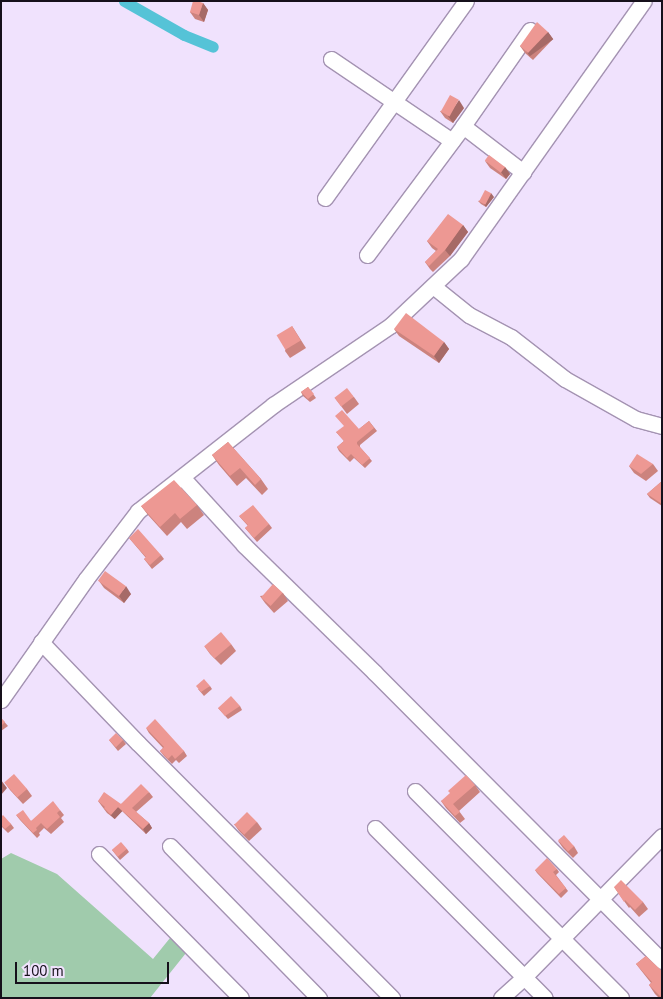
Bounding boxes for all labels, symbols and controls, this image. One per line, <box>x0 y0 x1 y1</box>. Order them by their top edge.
scale bar <box>18 952 171 984</box>
text: 100 m <box>23 961 64 980</box>

